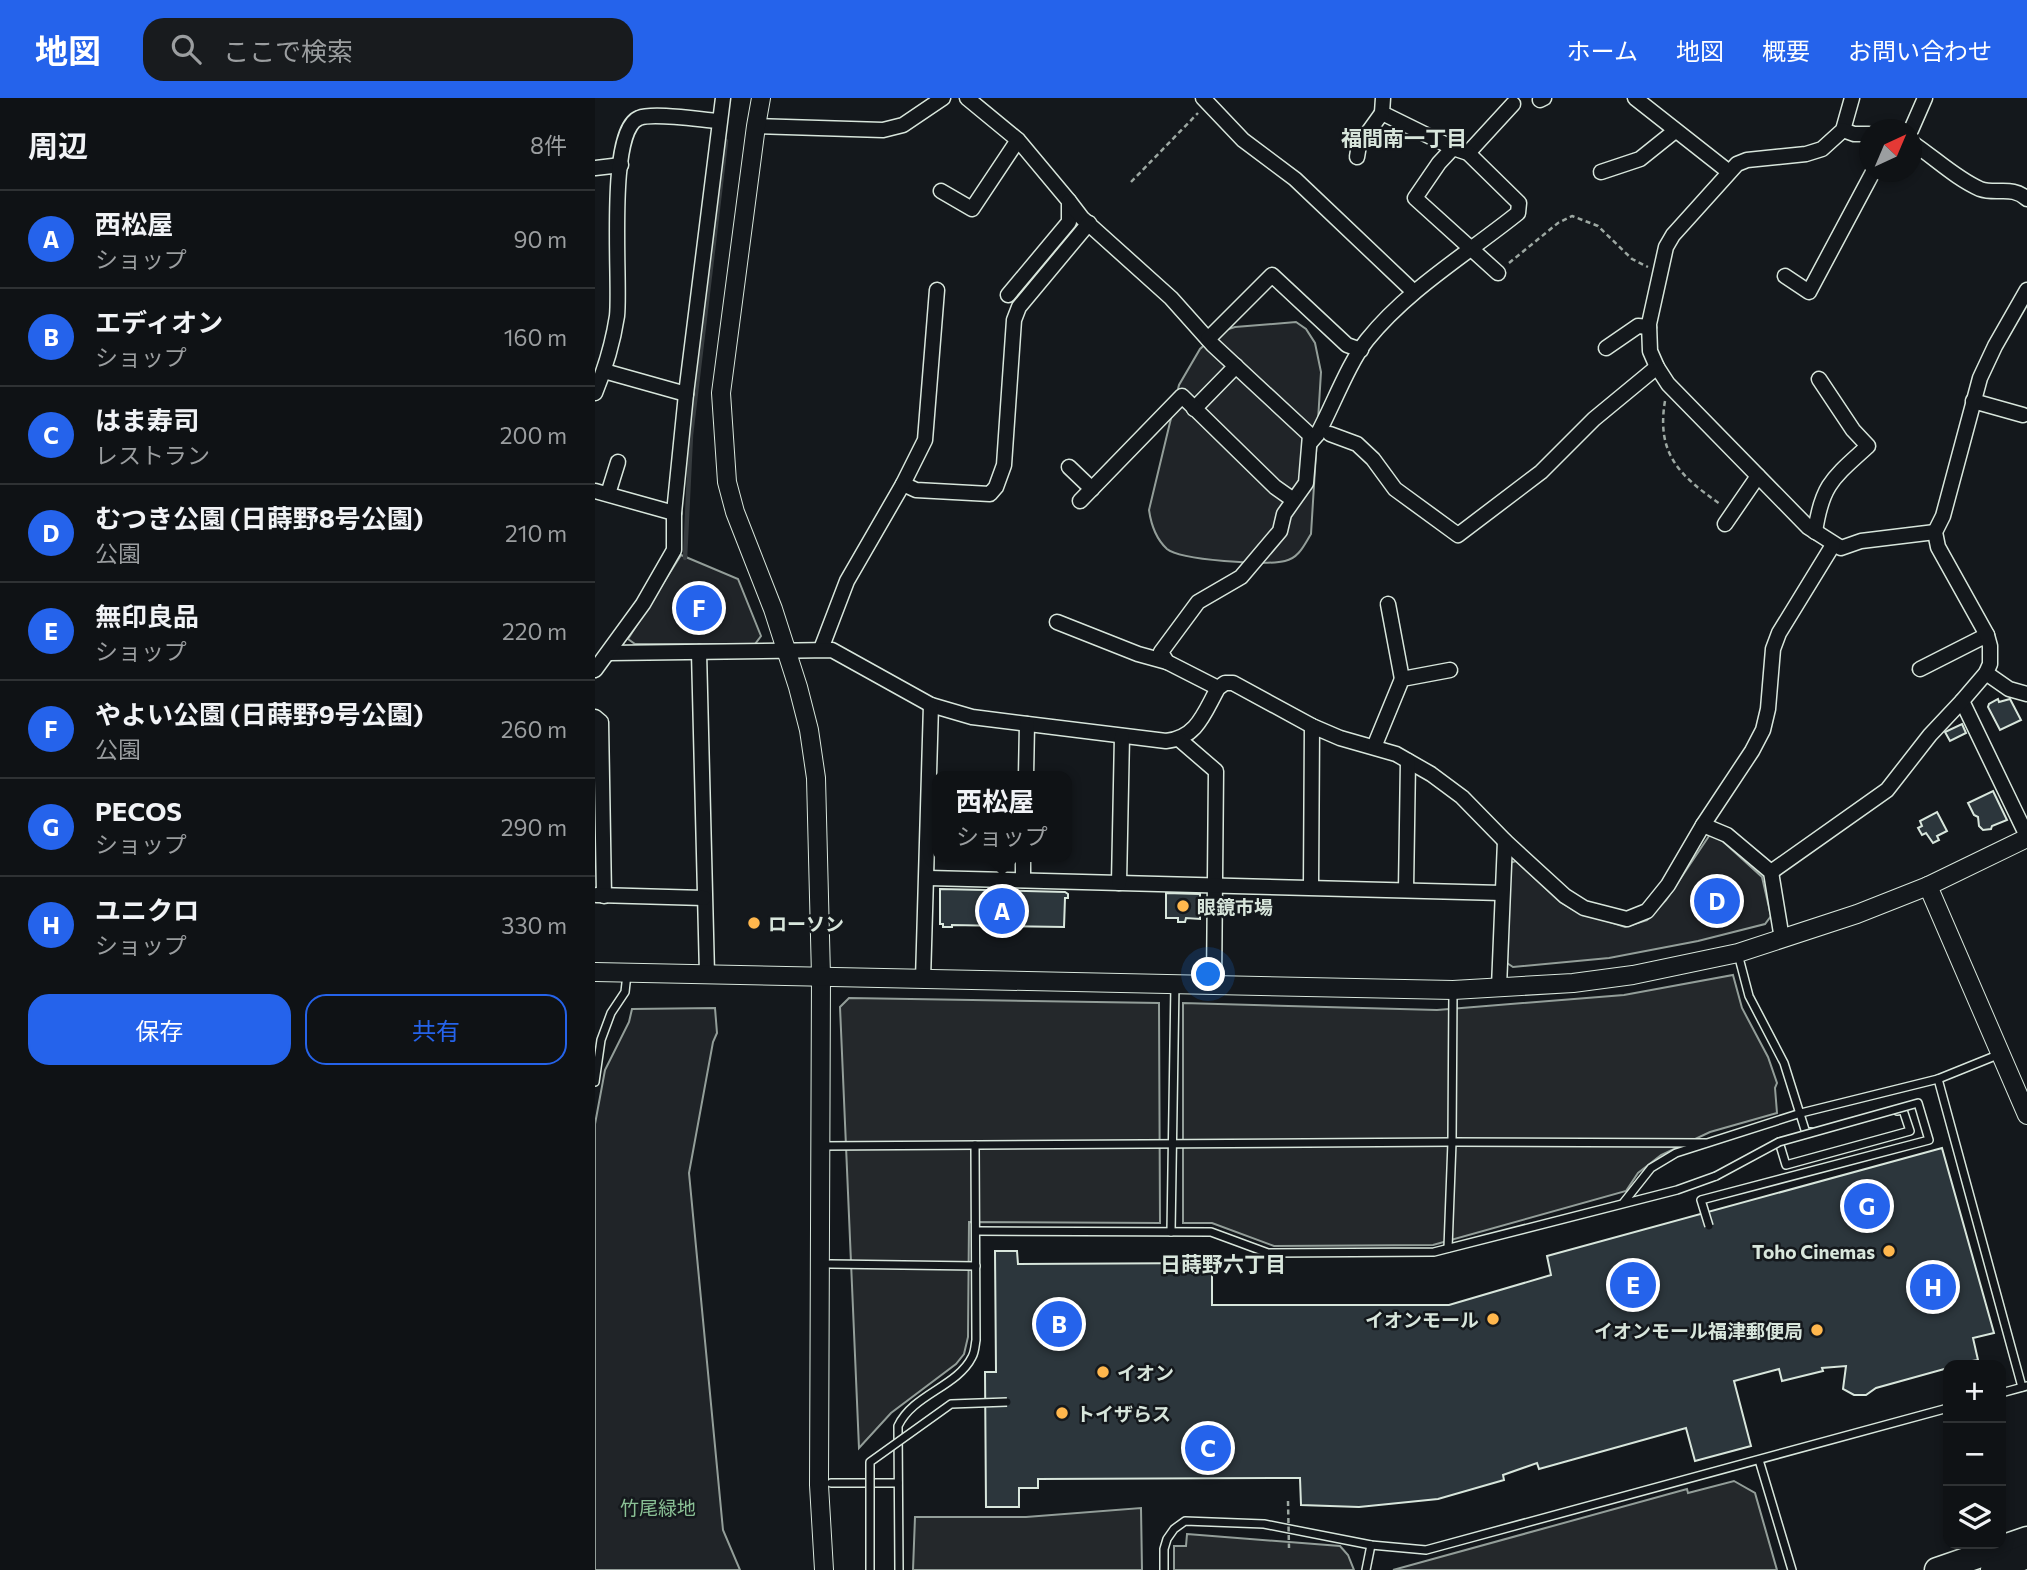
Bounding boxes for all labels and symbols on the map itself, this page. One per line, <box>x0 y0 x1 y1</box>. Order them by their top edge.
north arrow <box>1859 119 1922 182</box>
district label: 福間南一丁目 <box>1341 125 1467 150</box>
pin: F <box>676 582 722 634</box>
pin: D <box>1694 875 1740 927</box>
pin: A <box>979 885 1025 937</box>
place label: 眼鏡市場 <box>1197 895 1273 918</box>
marker: 眼鏡市場 <box>1175 898 1191 914</box>
place label: ローソン <box>768 912 844 935</box>
marker: ローソン <box>746 915 762 931</box>
your location <box>1191 957 1225 991</box>
pin: G <box>1844 1180 1890 1232</box>
place label: Toho Cinemas <box>1752 1240 1875 1263</box>
marker: Toho Cinemas <box>1881 1243 1897 1259</box>
district label: 日蒔野六丁目 <box>1160 1251 1286 1276</box>
pin: E <box>1610 1259 1656 1311</box>
pin: H <box>1910 1261 1956 1313</box>
pin: B <box>1036 1298 1082 1350</box>
place label: イオンモール <box>1365 1308 1479 1331</box>
marker: イオンモール <box>1485 1311 1501 1327</box>
place label: イオンモール福津郵便局 <box>1594 1319 1803 1342</box>
marker: イオンモール福津郵便局 <box>1809 1322 1825 1338</box>
place label: イオン <box>1117 1361 1174 1384</box>
marker: イオン <box>1095 1364 1111 1380</box>
place label: トイザらス <box>1076 1402 1171 1425</box>
marker: トイザらス <box>1054 1405 1070 1421</box>
pin: C <box>1185 1422 1231 1474</box>
park label: 竹尾緑地 <box>620 1496 696 1519</box>

